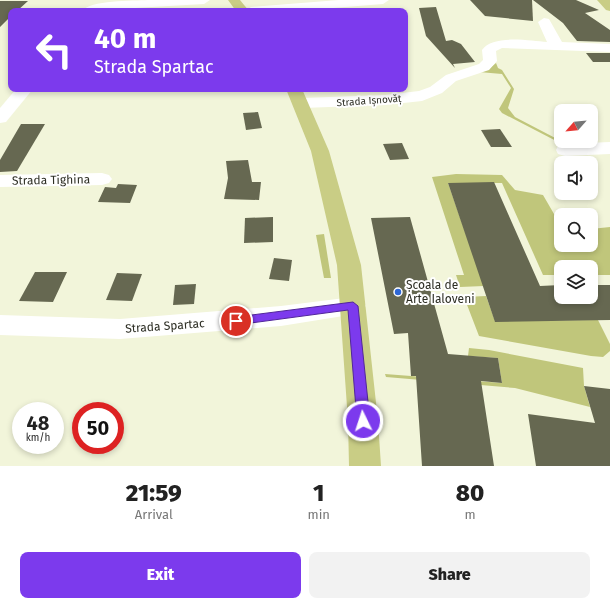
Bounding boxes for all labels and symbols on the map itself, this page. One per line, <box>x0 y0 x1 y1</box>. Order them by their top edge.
street label: Strada Ișnovăț <box>336 93 402 109</box>
north arrow <box>554 104 598 148</box>
street label: Strada Tighina <box>12 172 90 188</box>
place label: Școala de Arte Ialoveni <box>406 278 475 306</box>
marker: Școala de Arte Ialoveni <box>393 287 403 297</box>
pin <box>219 304 253 338</box>
street label: Strada Spartac <box>125 316 206 336</box>
position arrow <box>342 400 384 442</box>
speed limit sign: 50 <box>72 402 124 454</box>

